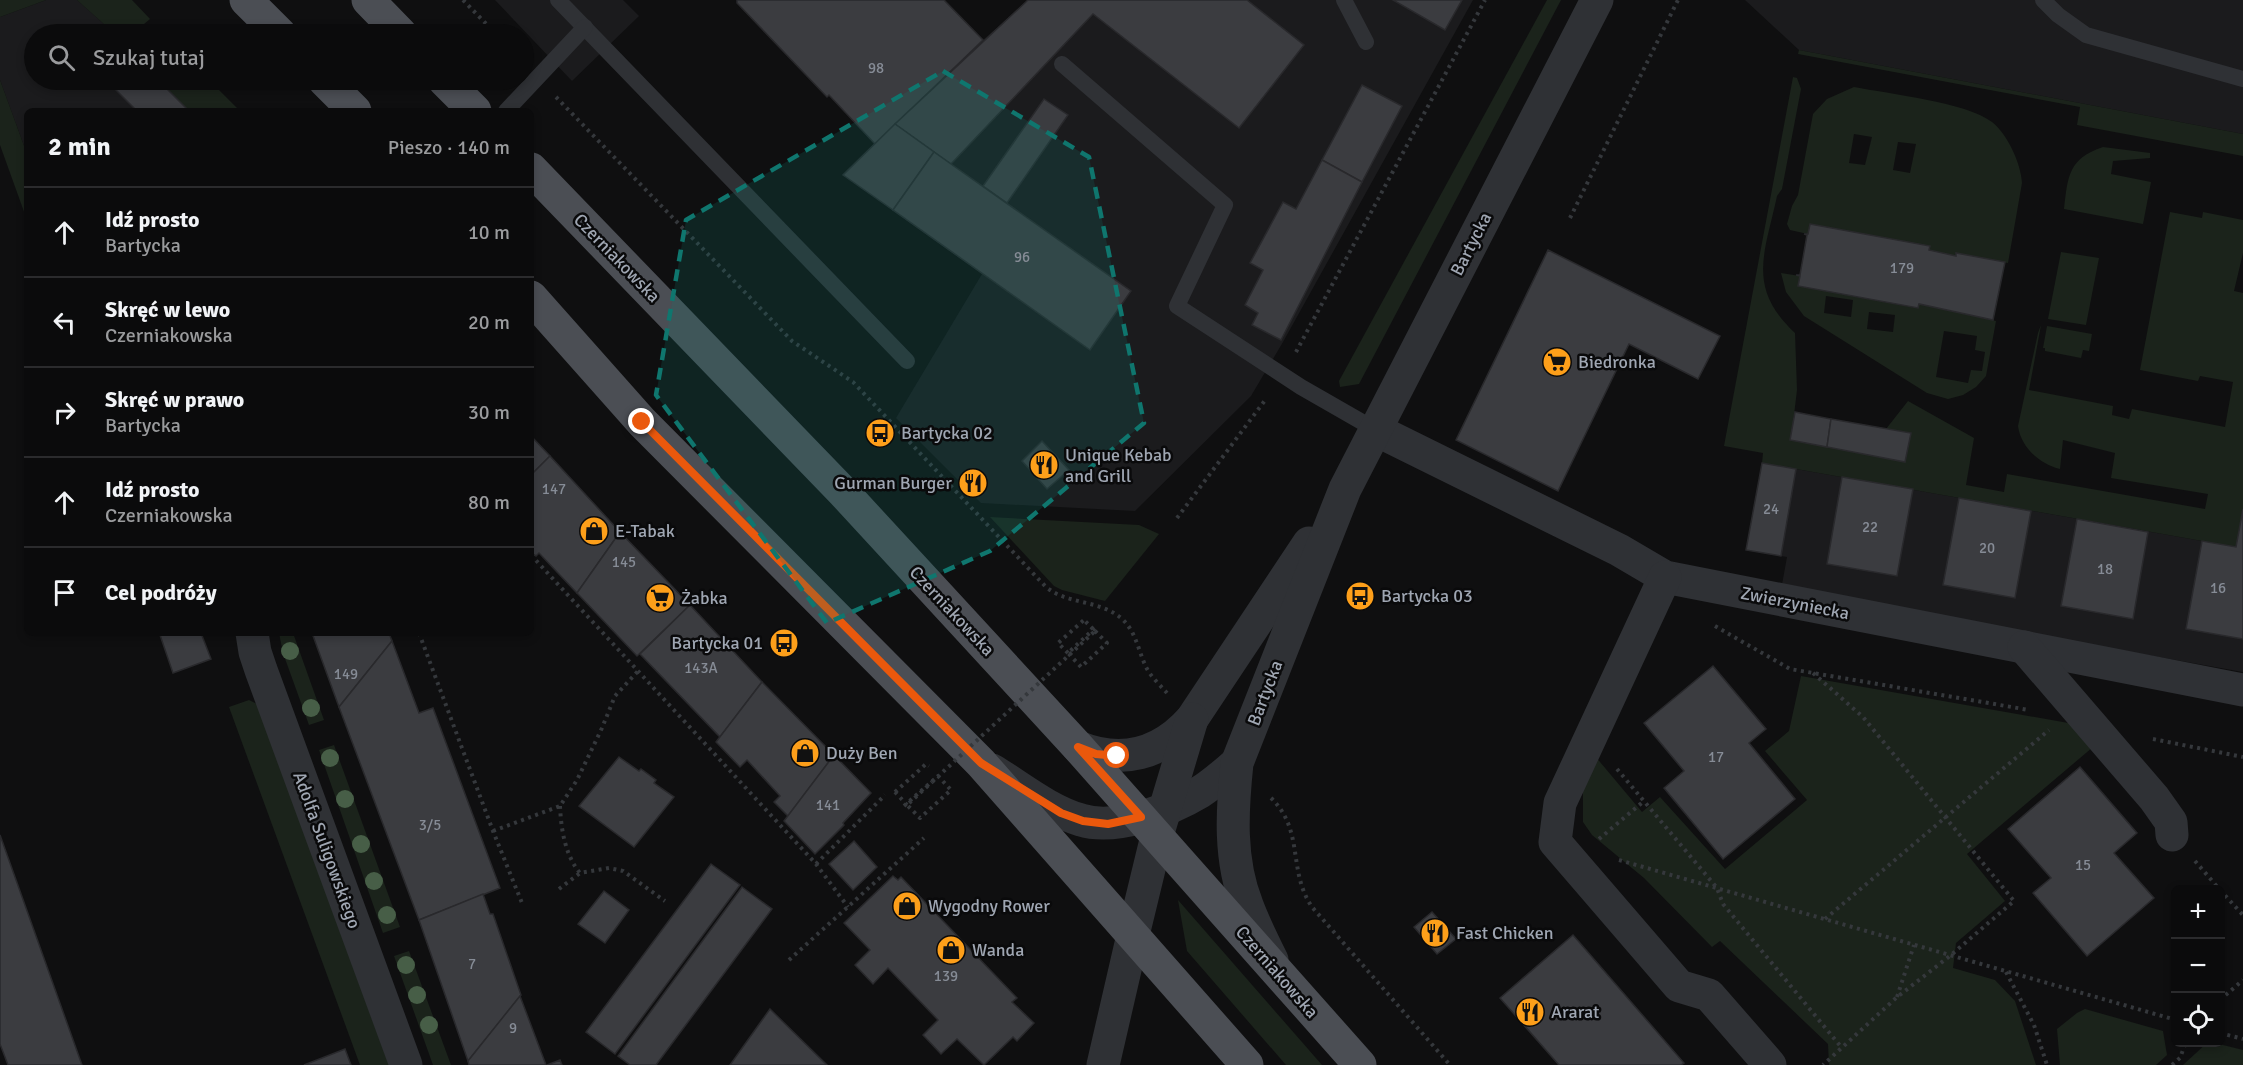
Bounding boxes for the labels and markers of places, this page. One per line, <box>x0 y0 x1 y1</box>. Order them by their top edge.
supermarket icon: Biedronka <box>1541 346 1573 378</box>
place label: Biedronka <box>1578 351 1656 373</box>
bus stop icon: Bartycka 02 <box>864 417 896 449</box>
place label: Bartycka 02 <box>901 422 993 444</box>
place label: Unique Kebab and Grill <box>1065 444 1172 487</box>
restaurant icon: Unique Kebab and Grill <box>1028 449 1060 481</box>
restaurant icon: Gurman Burger <box>957 467 989 499</box>
place label: Gurman Burger <box>834 472 952 494</box>
shop icon: E-Tabak <box>578 515 610 547</box>
place label: E-Tabak <box>615 520 675 542</box>
bus stop icon: Bartycka 03 <box>1344 580 1376 612</box>
supermarket icon: Żabka <box>644 582 676 614</box>
place label: Bartycka 03 <box>1381 585 1473 607</box>
place label: Żabka <box>681 587 728 609</box>
bus stop icon: Bartycka 01 <box>768 627 800 659</box>
place label: Bartycka 01 <box>671 632 763 654</box>
shop icon: Duży Ben <box>789 737 821 769</box>
place label: Duży Ben <box>826 742 898 764</box>
shop icon: Wygodny Rower <box>891 890 923 922</box>
place label: Wygodny Rower <box>928 895 1050 917</box>
restaurant icon: Fast Chicken <box>1419 917 1451 949</box>
place label: Fast Chicken <box>1456 922 1554 944</box>
shop icon: Wanda <box>935 934 967 966</box>
place label: Wanda <box>972 939 1024 961</box>
restaurant icon: Ararat <box>1514 996 1546 1028</box>
place label: Ararat <box>1551 1001 1599 1023</box>

